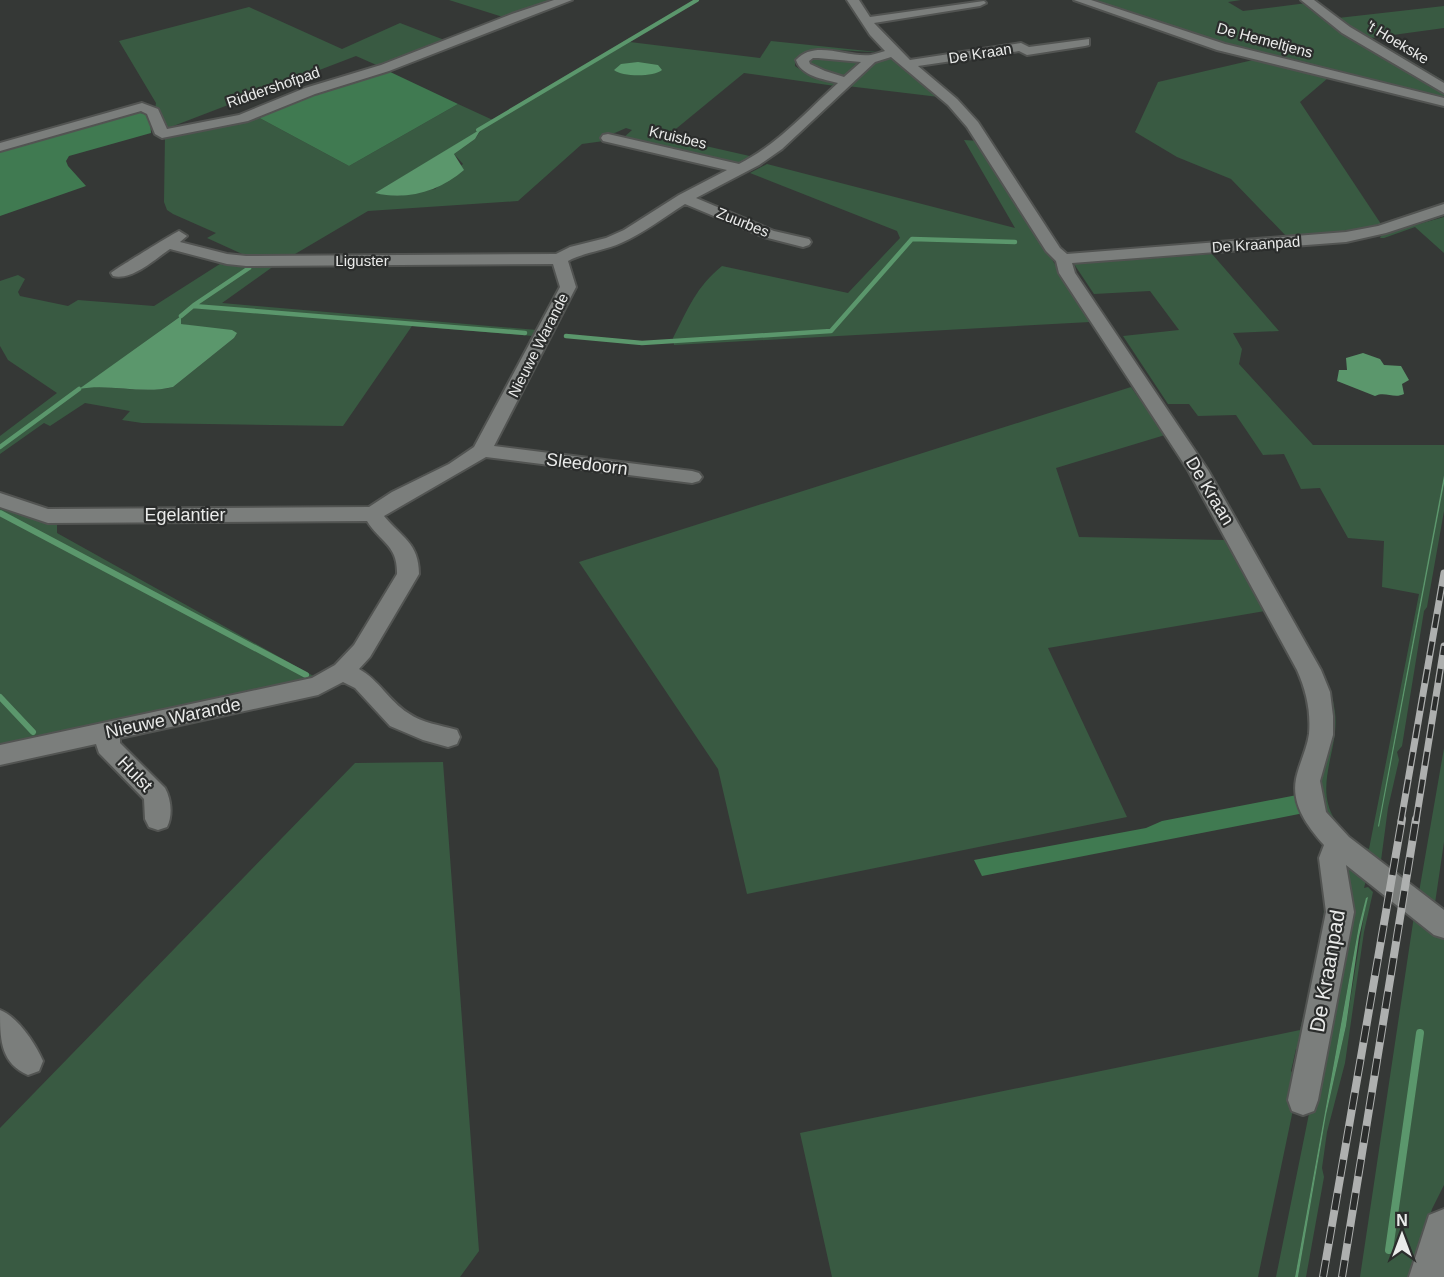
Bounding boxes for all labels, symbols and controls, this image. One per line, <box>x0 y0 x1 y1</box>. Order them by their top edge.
street label: 't Hoekske <box>1364 17 1432 67</box>
street label: De Hemeltjens <box>1215 19 1315 61</box>
street label: De Kraan <box>947 40 1013 66</box>
street label: Riddershofpad <box>224 63 322 111</box>
street label: Kruisbes <box>648 122 708 152</box>
street label: Zuurbes <box>714 204 772 240</box>
street label: De Kraanpad <box>1211 232 1301 256</box>
street label: Liguster <box>335 252 389 269</box>
street label: Nieuwe Warande <box>504 290 572 400</box>
street label: Sleedoorn <box>545 449 629 479</box>
street label: De Kraan <box>1182 453 1238 529</box>
street label: Egelantier <box>144 505 226 525</box>
street label: Nieuwe Warande <box>104 694 242 742</box>
street label: Hulst <box>114 752 156 796</box>
street label: De Kraanpad <box>1305 908 1349 1034</box>
north arrow <box>1372 1205 1432 1265</box>
text: N <box>1396 1212 1408 1229</box>

